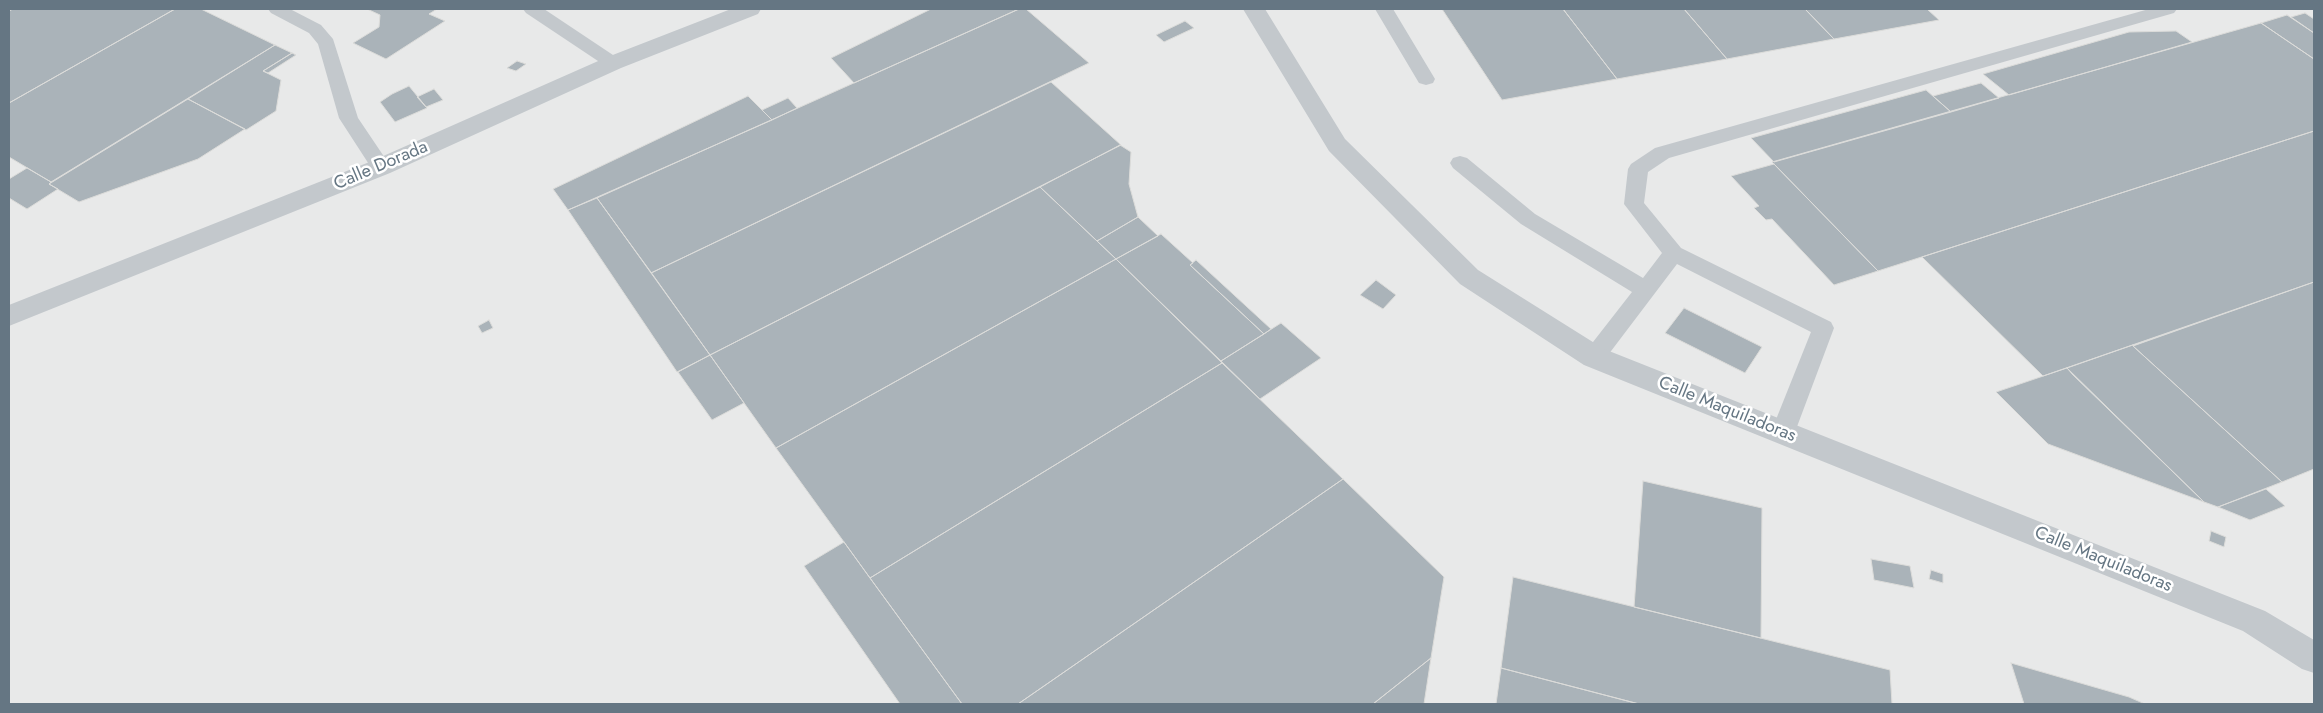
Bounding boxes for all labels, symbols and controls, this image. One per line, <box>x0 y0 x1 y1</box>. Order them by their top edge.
street label: Calle Dorada <box>331 137 431 195</box>
street label: Calle Maquiladoras <box>1655 373 1799 447</box>
street label: Calle Maquiladoras <box>2031 523 2175 597</box>

